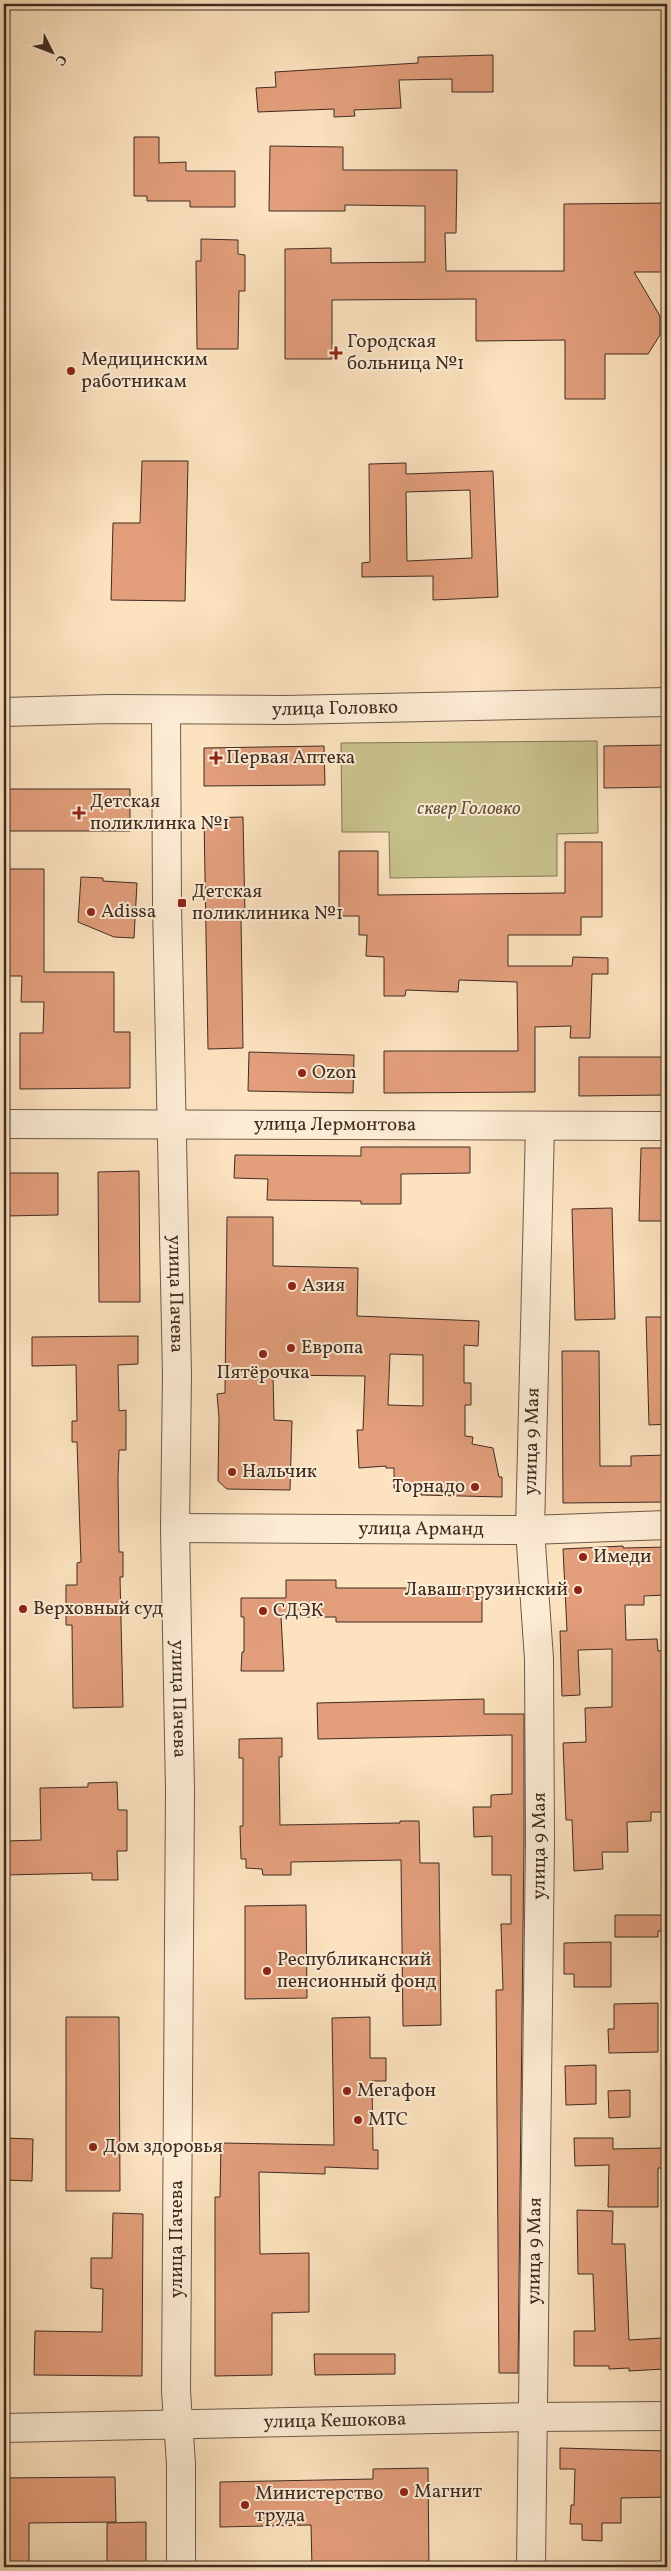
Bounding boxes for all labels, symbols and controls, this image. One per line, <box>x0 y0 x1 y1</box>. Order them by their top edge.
north arrow <box>28 28 78 78</box>
text: С <box>50 50 71 69</box>
place label: Городская больница №1 <box>347 329 464 377</box>
marker: Городская больница №1 <box>329 346 343 360</box>
place label: Медицинским работникам <box>81 347 208 395</box>
marker: Медицинским работникам <box>65 365 77 377</box>
street label: улица Головко <box>272 695 398 723</box>
place label: Первая Аптека <box>226 745 355 771</box>
marker: Первая Аптека <box>210 752 222 764</box>
place label: Детская поликлинка №1 <box>90 789 230 837</box>
park label: сквер Головко <box>417 796 521 822</box>
marker: Детская поликлинка №1 <box>72 806 86 820</box>
place label: Детская поликлиника №1 <box>192 879 343 927</box>
marker: Детская поликлиника №1 <box>176 897 188 909</box>
place label: Adissa <box>101 899 156 925</box>
marker: Adissa <box>85 906 97 918</box>
place label: Ozon <box>312 1060 357 1086</box>
marker: Ozon <box>296 1067 308 1079</box>
street label: улица Лермонтова <box>254 1112 416 1138</box>
street label: улица Пачева <box>161 1235 190 1353</box>
place label: Азия <box>302 1273 345 1299</box>
marker: Азия <box>286 1280 298 1292</box>
place label: Европа <box>301 1335 364 1361</box>
marker: Европа <box>285 1342 297 1354</box>
marker: Пятёрочка <box>257 1348 269 1360</box>
place label: Пятёрочка <box>216 1360 310 1386</box>
street label: улица 9 Мая <box>518 1387 547 1495</box>
place label: Нальчик <box>242 1459 317 1485</box>
marker: Нальчик <box>226 1466 238 1478</box>
place label: Торнадо <box>392 1474 465 1500</box>
marker: Торнадо <box>469 1481 481 1493</box>
street label: улица Арманд <box>358 1516 484 1543</box>
place label: Имеди <box>593 1544 652 1570</box>
marker: Имеди <box>577 1551 589 1563</box>
place label: Лаваш грузинский <box>405 1577 568 1603</box>
marker: Лаваш грузинский <box>572 1584 584 1596</box>
place label: Верховный суд <box>33 1596 163 1622</box>
place label: СДЭК <box>273 1598 323 1624</box>
marker: Верховный суд <box>17 1603 29 1615</box>
marker: СДЭК <box>257 1605 269 1617</box>
street label: улица Пачева <box>164 1640 192 1758</box>
street label: улица 9 Мая <box>526 1792 553 1900</box>
place label: Республиканский пенсионный фонд <box>277 1947 437 1995</box>
marker: Республиканский пенсионный фонд <box>261 1965 273 1977</box>
place label: Мегафон <box>357 2078 436 2104</box>
marker: Мегафон <box>341 2085 353 2097</box>
place label: МТС <box>368 2107 408 2133</box>
marker: МТС <box>352 2114 364 2126</box>
place label: Дом здоровья <box>103 2134 223 2160</box>
marker: Дом здоровья <box>87 2141 99 2153</box>
street label: улица Пачева <box>164 2180 190 2298</box>
street label: улица 9 Мая <box>521 2197 549 2305</box>
street label: улица Кешокова <box>263 2407 407 2436</box>
place label: Магнит <box>414 2479 482 2505</box>
place label: Министерство труда <box>255 2481 383 2529</box>
marker: Магнит <box>398 2486 410 2498</box>
marker: Министерство труда <box>239 2499 251 2511</box>

